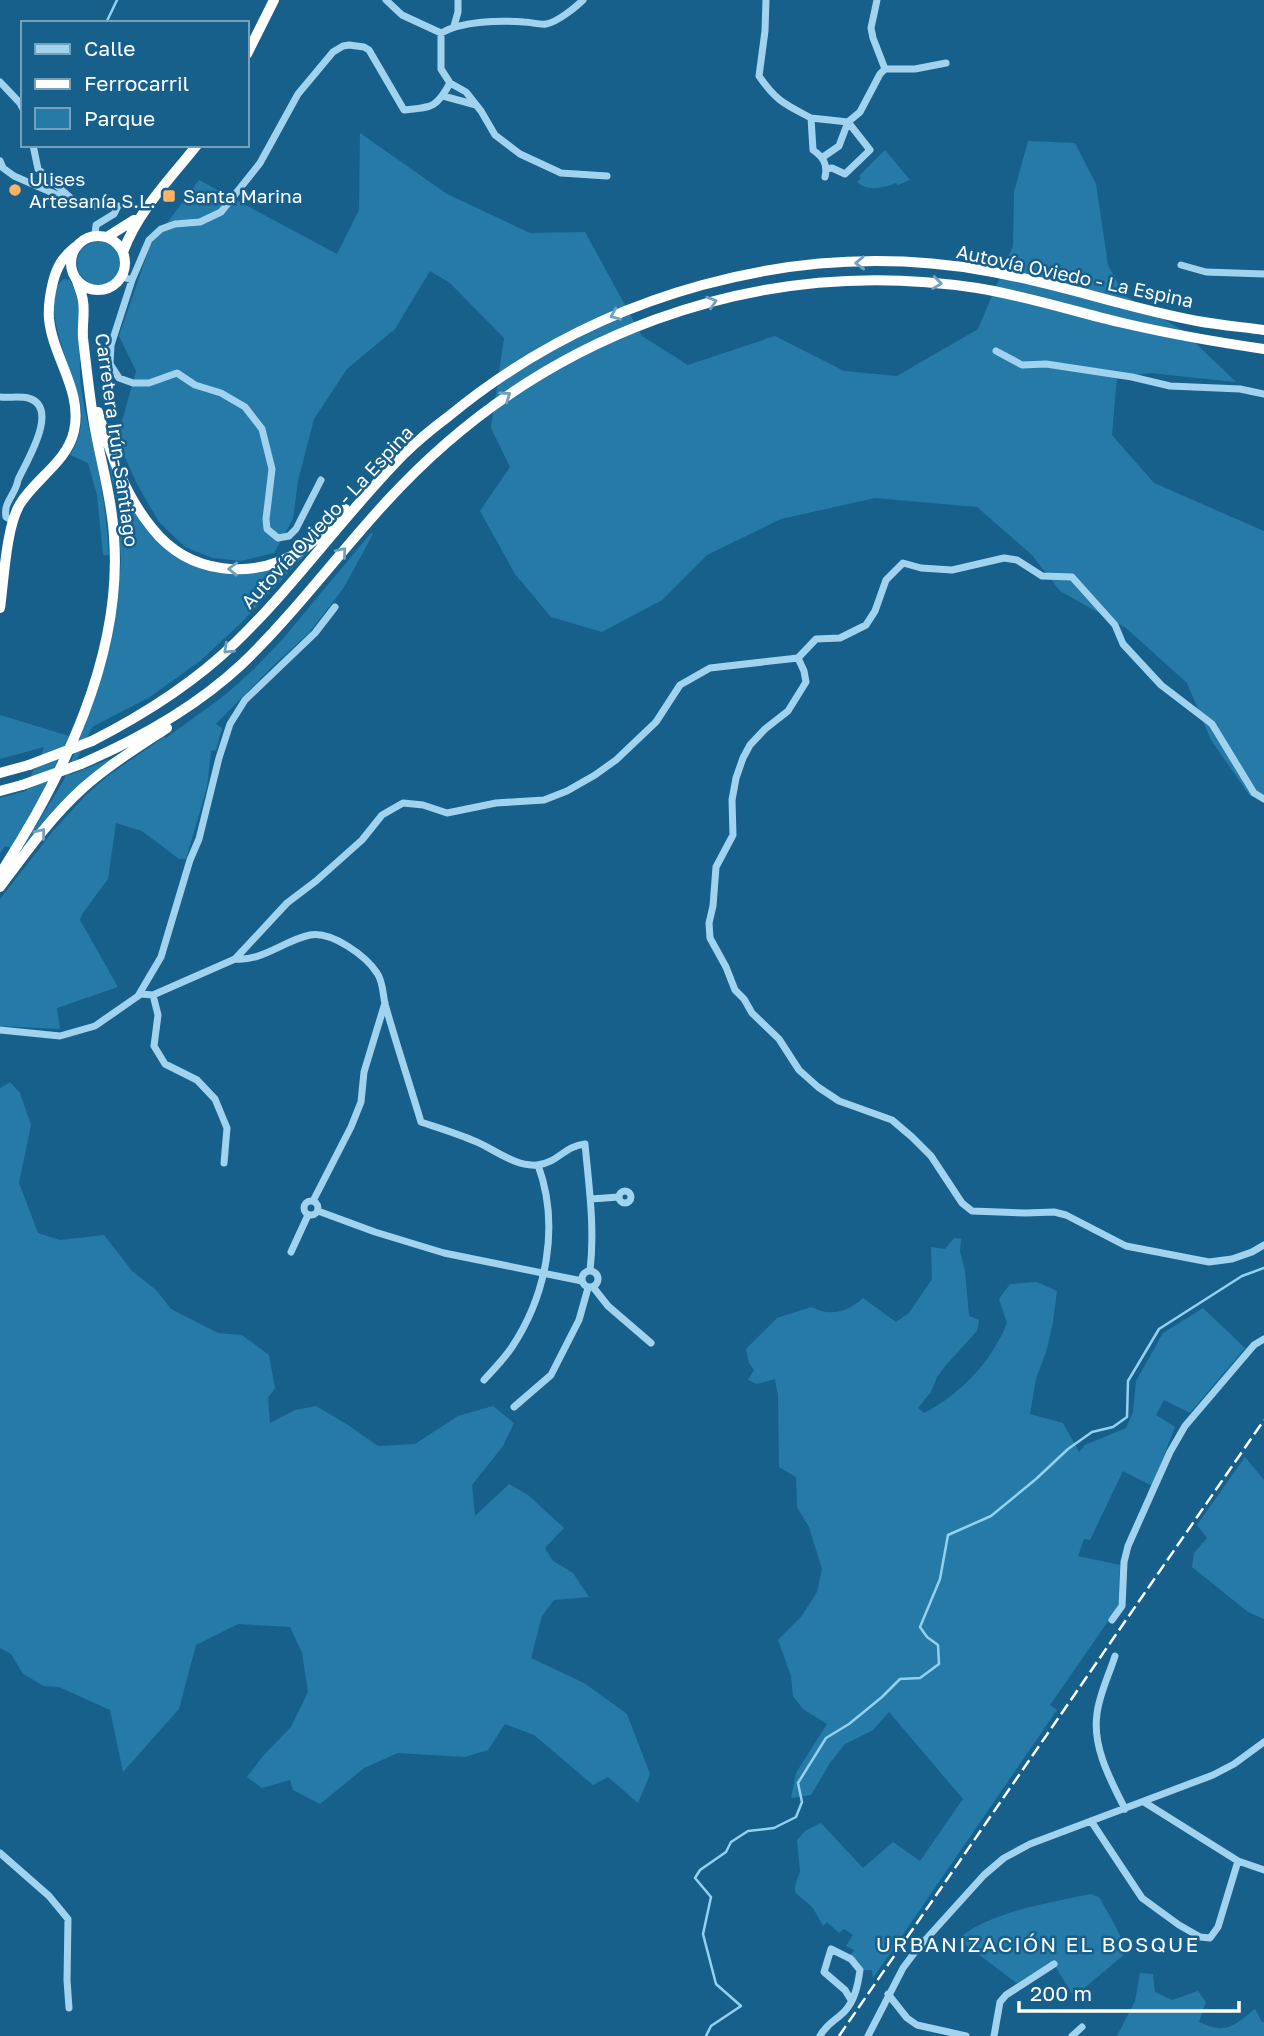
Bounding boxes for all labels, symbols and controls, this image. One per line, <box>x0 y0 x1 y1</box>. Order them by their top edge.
legend <box>21 21 248 147</box>
text: Calle <box>84 35 136 61</box>
text: Ferrocarril <box>84 70 189 96</box>
text: Parque <box>84 105 155 131</box>
place label: Ulises Artesanía S.L. <box>29 167 156 212</box>
marker: Ulises Artesanía S.L. <box>7 182 23 198</box>
place label: Santa Marina <box>183 184 302 207</box>
marker: Santa Marina <box>161 188 177 204</box>
street label: Autovía Oviedo - La Espina <box>955 239 1196 312</box>
one-way arrow <box>854 255 865 270</box>
one-way arrow <box>932 276 943 291</box>
one-way arrow <box>706 295 718 310</box>
one-way arrow <box>610 307 622 321</box>
street label: Carretera Irún-Santiago <box>91 332 144 548</box>
one-way arrow <box>498 392 511 404</box>
street label: Autovía Oviedo - La Espina <box>236 420 417 613</box>
one-way arrow <box>334 548 346 561</box>
one-way arrow <box>227 561 238 577</box>
one-way arrow <box>223 641 236 653</box>
one-way arrow <box>33 828 45 841</box>
district label: URBANIZACIÓN EL BOSQUE <box>876 1931 1200 1957</box>
scale bar <box>1019 1969 1240 2013</box>
text: 200 m <box>1030 1980 1092 2006</box>

